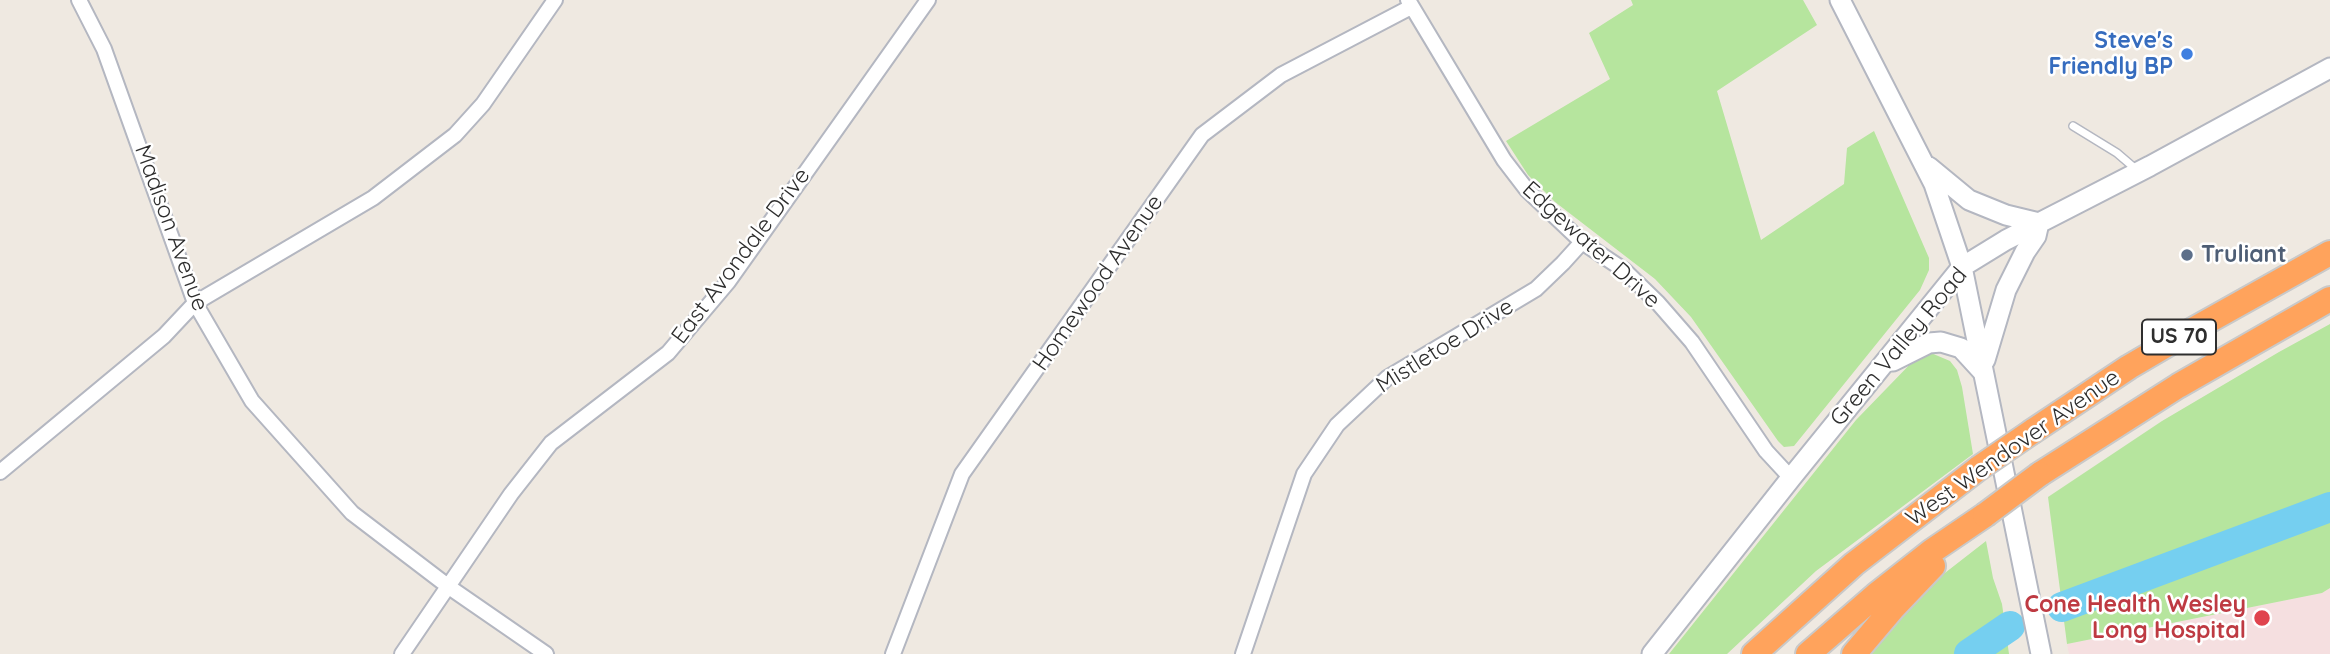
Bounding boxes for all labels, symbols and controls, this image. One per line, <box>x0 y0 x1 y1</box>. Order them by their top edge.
place label: Steve's Friendly BP <box>2048 27 2173 81</box>
marker: Steve's Friendly BP <box>2179 46 2195 62</box>
street label: Madison Avenue <box>128 141 214 315</box>
street label: East Avondale Drive <box>666 163 816 349</box>
street label: Edgewater Drive <box>1516 176 1666 314</box>
street label: Homewood Avenue <box>1027 190 1169 376</box>
place label: Truliant <box>2201 241 2287 269</box>
marker: Truliant <box>2179 247 2195 263</box>
street label: Green Valley Road <box>1825 262 1973 432</box>
street label: Mistletoe Drive <box>1371 293 1519 399</box>
road number: US 70 <box>2142 320 2216 354</box>
street label: West Wendover Avenue <box>1901 364 2125 532</box>
place label: Cone Health Wesley Long Hospital <box>2024 591 2246 645</box>
marker: Cone Health Wesley Long Hospital <box>2252 608 2272 628</box>

